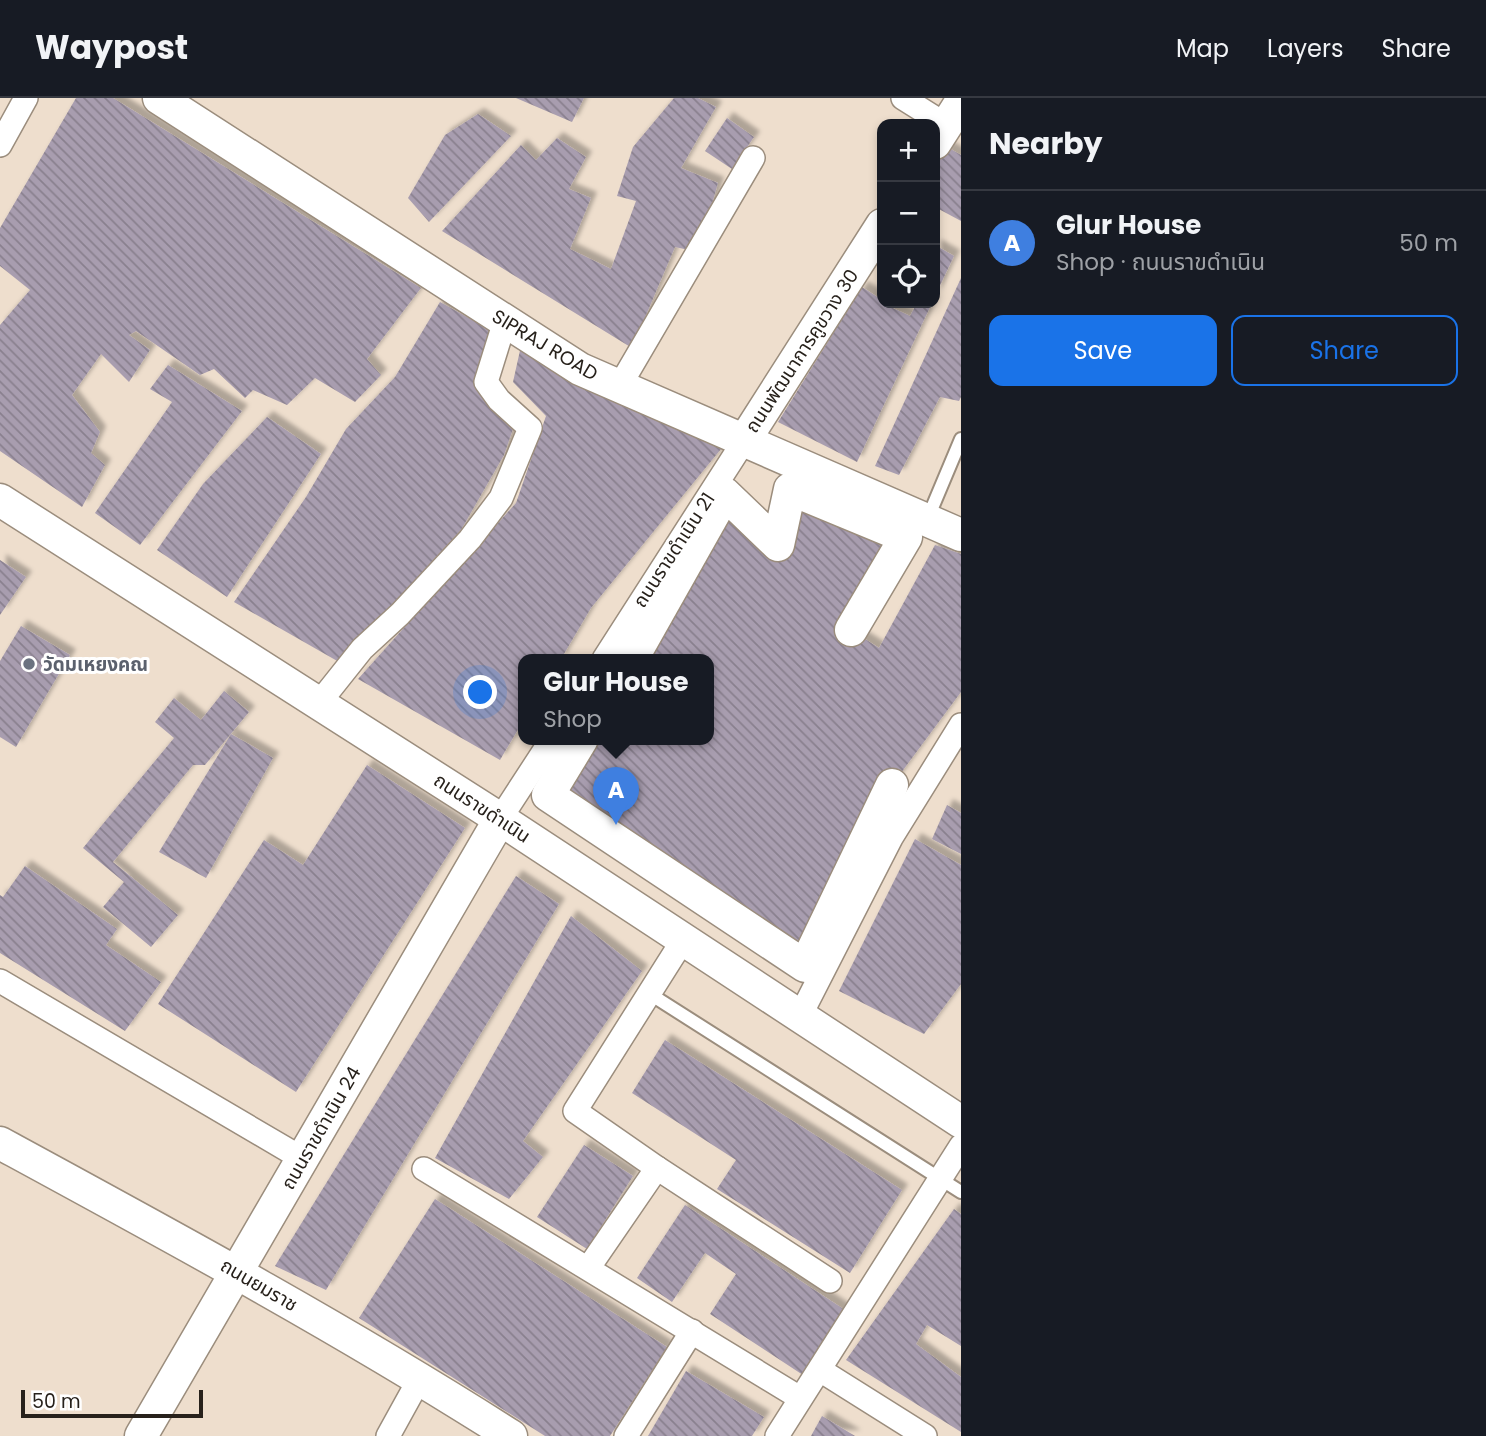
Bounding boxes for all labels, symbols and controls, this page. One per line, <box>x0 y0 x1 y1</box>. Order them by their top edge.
text: Waypost <box>35 24 188 71</box>
text: Map <box>1176 32 1229 65</box>
text: Layers <box>1267 32 1343 65</box>
text: Share <box>1381 32 1451 65</box>
map controls <box>877 119 940 308</box>
button: + <box>877 119 940 182</box>
text: Nearby <box>989 122 1103 165</box>
button: − <box>877 182 940 245</box>
text: Glur House <box>1056 207 1201 243</box>
text: A <box>1004 227 1020 259</box>
text: 50 m <box>1399 227 1458 259</box>
button: locate <box>877 245 940 308</box>
text: Shop · ถนนราขดำเนิน <box>1056 246 1265 278</box>
street label: ถนนพัฒนาการคูขวาง 30 <box>739 264 865 438</box>
street label: SIPRAJ ROAD <box>487 303 603 387</box>
button: Save <box>989 315 1217 386</box>
button: Share <box>1231 315 1458 386</box>
street label: ถนนราขดำเนิน 21 <box>627 487 721 613</box>
place label: วัดมเหยงคณ <box>43 651 148 678</box>
popup <box>518 654 714 745</box>
marker: วัดมเหยงคณ <box>21 656 37 672</box>
text: Glur House <box>543 664 689 700</box>
your location <box>463 675 497 709</box>
text: Shop <box>543 703 602 735</box>
street label: ถนนราขดำเนิน <box>428 767 536 849</box>
pin: A <box>593 767 639 825</box>
street label: ถนนราขดำเนิน 24 <box>275 1061 367 1195</box>
street label: ถนนยมราช <box>215 1252 303 1318</box>
scale bar <box>21 1387 203 1419</box>
text: 50 m <box>32 1388 81 1415</box>

